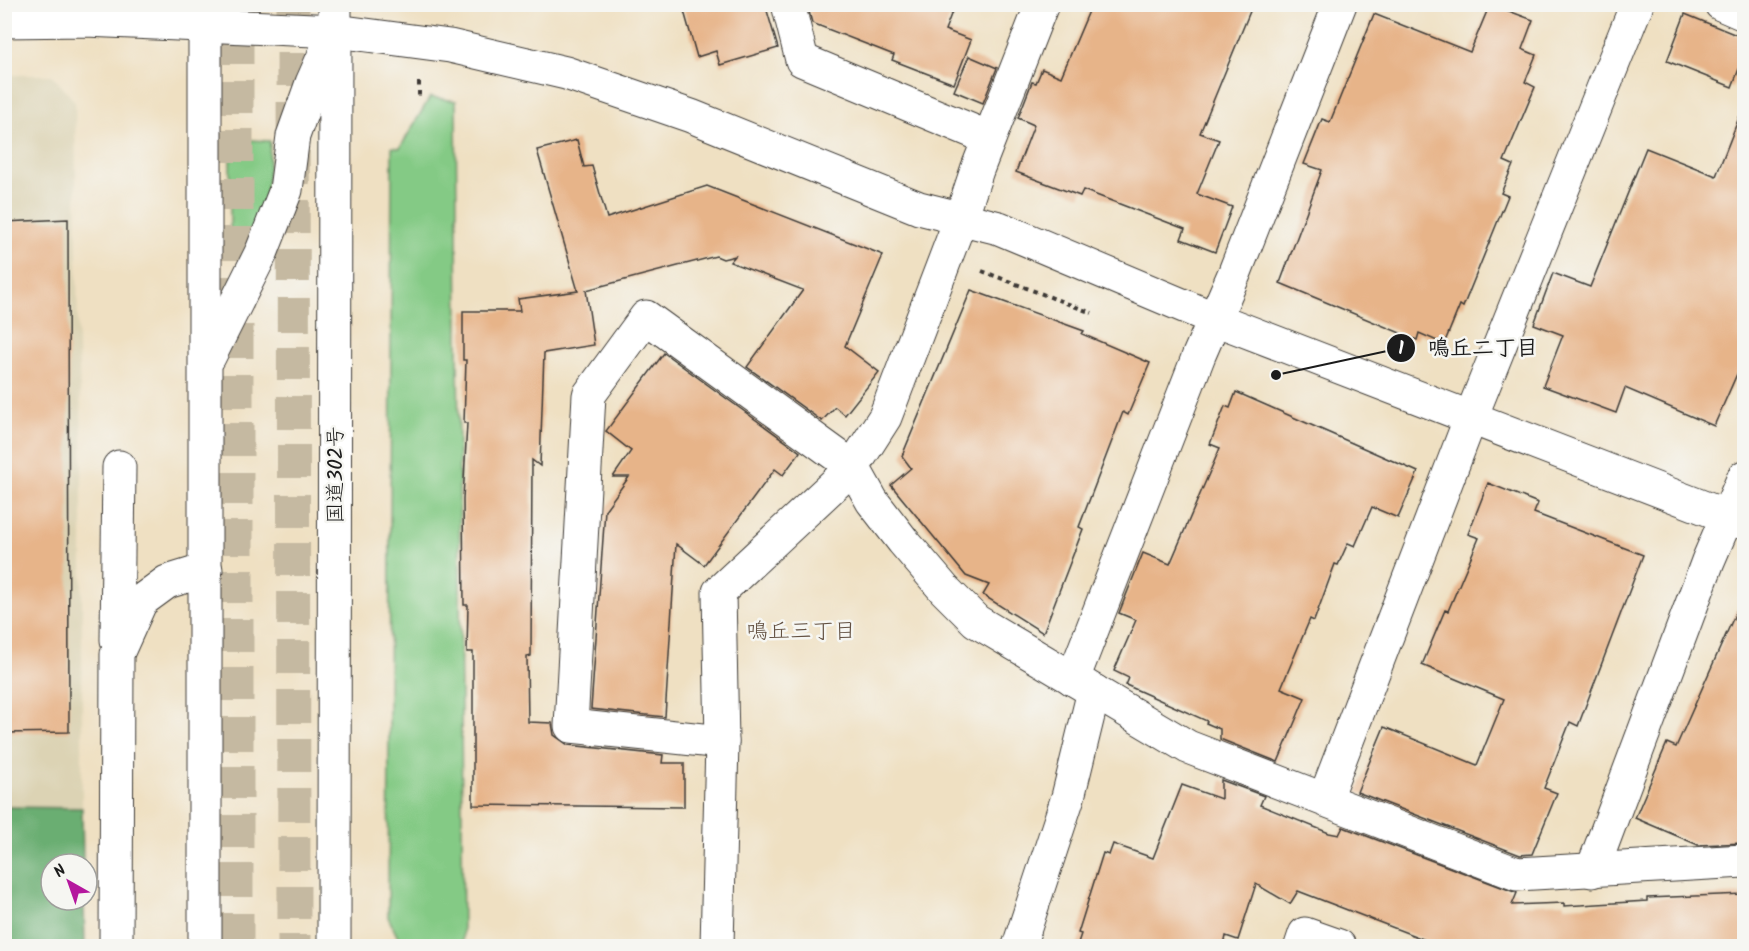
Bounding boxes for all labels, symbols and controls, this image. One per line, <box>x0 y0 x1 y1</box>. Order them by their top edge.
callout: 鳴丘二丁目 <box>1386 328 1550 368</box>
text: 鳴丘二丁目 <box>1428 332 1538 367</box>
text: 1 <box>1398 335 1404 364</box>
street label: 国道302号 <box>320 426 353 524</box>
district label: 鳴丘三丁目 <box>746 615 856 650</box>
north arrow <box>39 852 99 912</box>
text: N <box>48 859 72 884</box>

